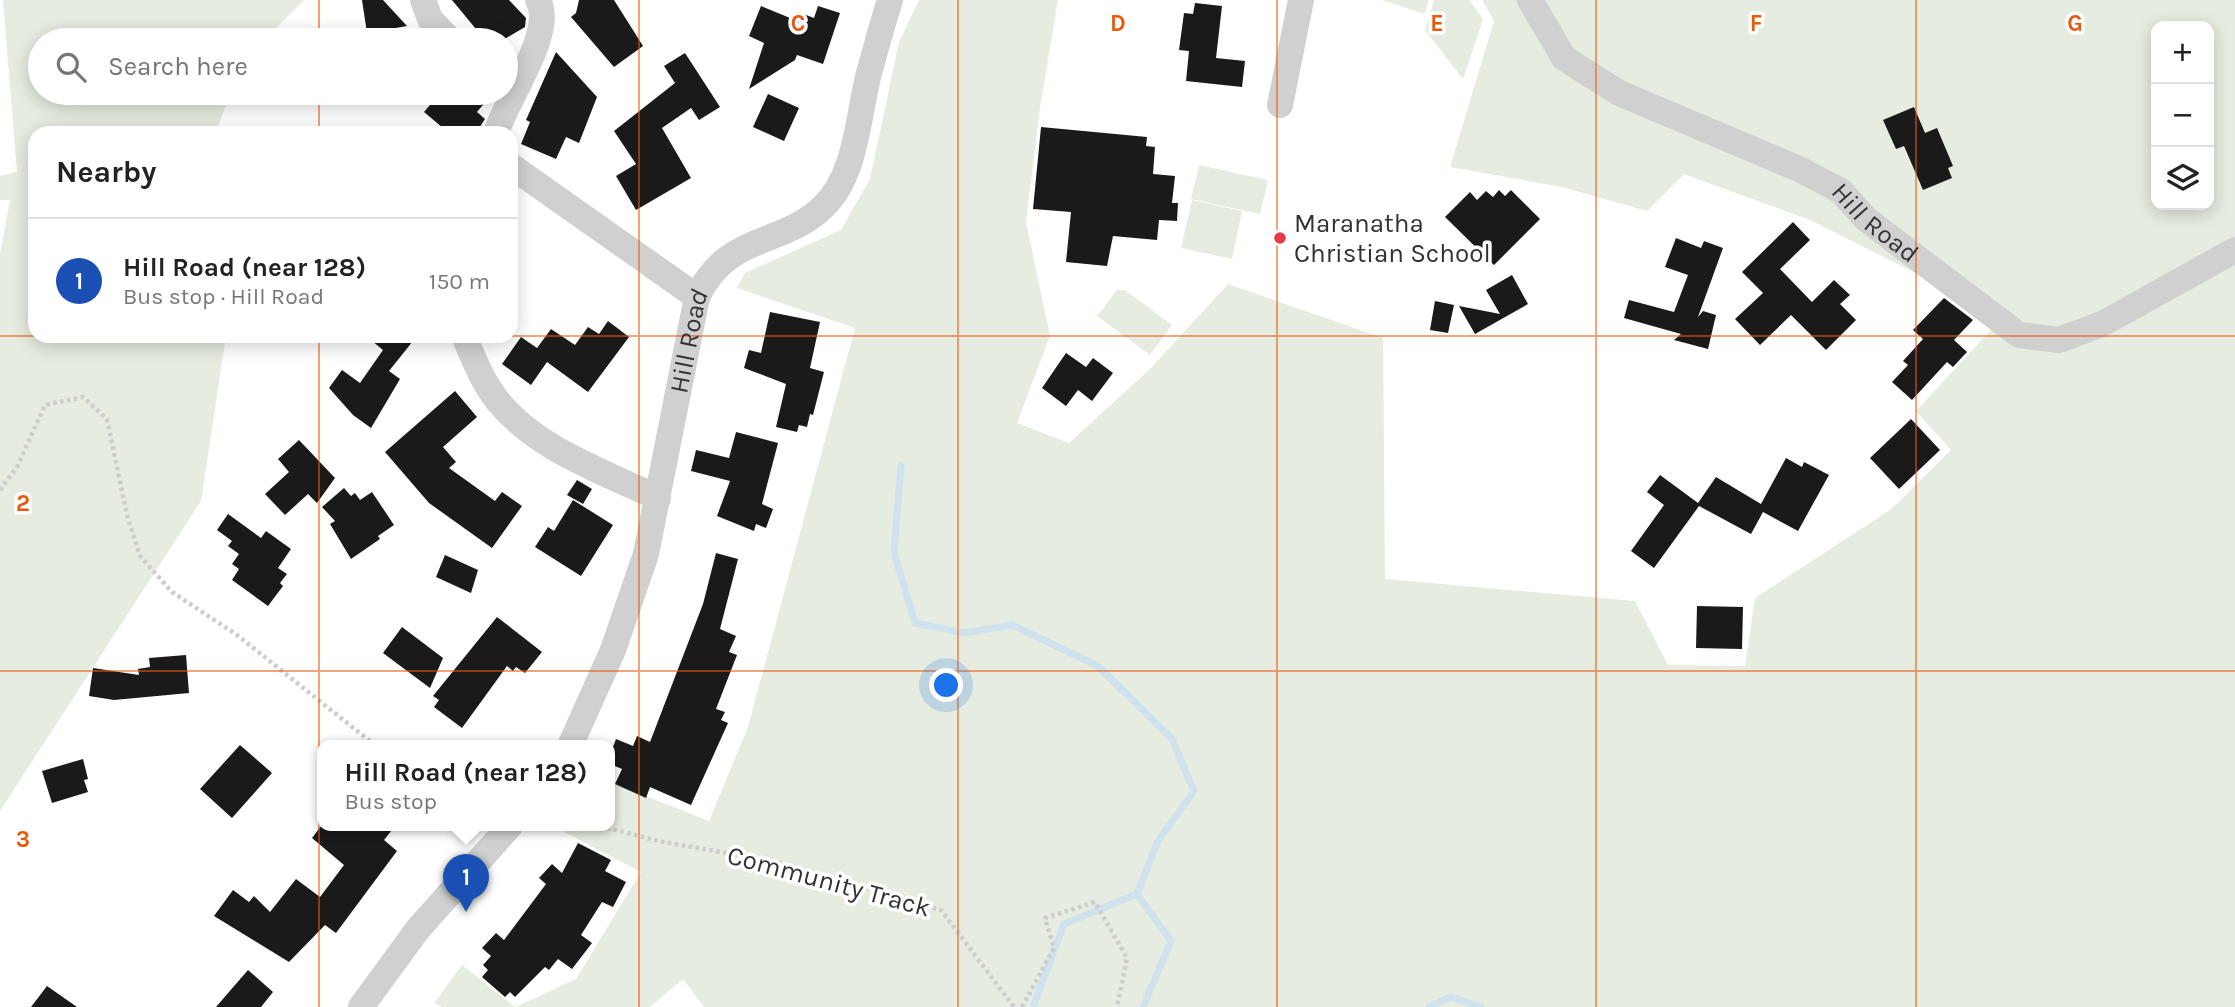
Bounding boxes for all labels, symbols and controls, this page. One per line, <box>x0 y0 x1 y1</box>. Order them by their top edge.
text: C <box>791 10 805 37</box>
text: D <box>1110 10 1126 37</box>
text: E <box>1430 10 1444 37</box>
text: F <box>1750 10 1762 37</box>
text: G <box>2067 10 2083 37</box>
map controls <box>2151 21 2214 210</box>
button: + <box>2151 21 2214 84</box>
search box <box>28 28 518 105</box>
icon: search <box>52 48 90 86</box>
text: Search here <box>108 51 248 82</box>
button: − <box>2151 84 2214 147</box>
button: layers <box>2151 147 2214 210</box>
text: Nearby <box>56 154 156 190</box>
street label: Hill Road <box>1825 176 1925 269</box>
place label: Maranatha Christian School <box>1294 208 1491 269</box>
marker: Maranatha Christian School <box>1272 230 1288 246</box>
text: Hill Road (near 128) <box>123 252 366 283</box>
text: 1 <box>75 268 83 295</box>
text: 150 m <box>429 268 490 295</box>
text: Bus stop · Hill Road <box>123 283 324 310</box>
street label: Hill Road <box>663 283 715 396</box>
text: 2 <box>16 490 30 517</box>
your location <box>929 668 963 702</box>
popup <box>317 740 615 831</box>
text: Hill Road (near 128) <box>344 757 588 788</box>
text: Bus stop <box>344 788 437 815</box>
text: 3 <box>16 826 30 853</box>
street label: Community Track <box>724 839 934 923</box>
pin: 1 <box>443 854 489 912</box>

